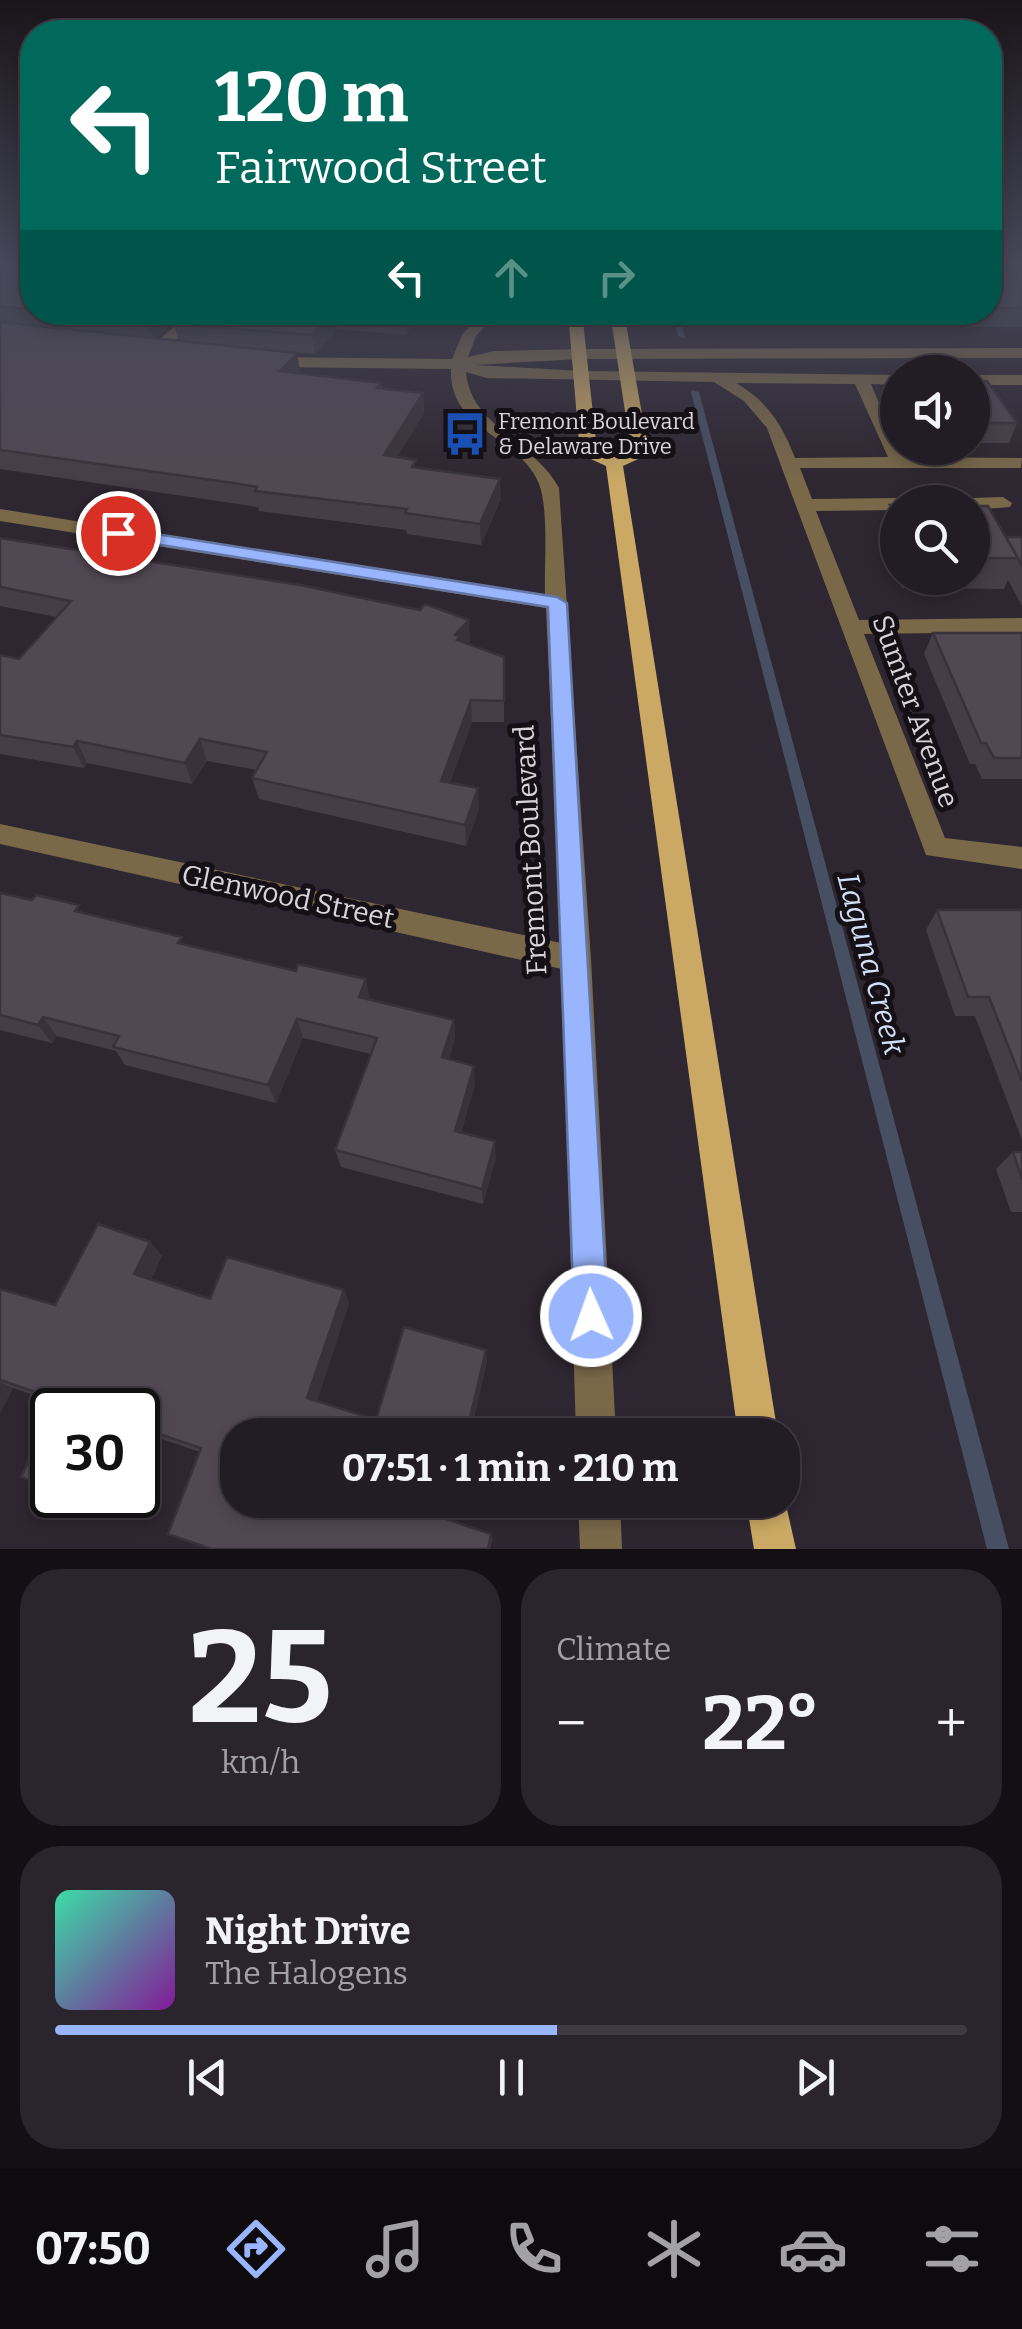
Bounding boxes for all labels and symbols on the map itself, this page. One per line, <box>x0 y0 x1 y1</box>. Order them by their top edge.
place label: Fremont Boulevard & Delaware Drive <box>498 408 695 460</box>
bus stop icon: Fremont Boulevard & Delaware Drive <box>441 410 489 458</box>
pin <box>76 491 161 576</box>
street label: Sumter Avenue <box>865 611 966 812</box>
street label: Fremont Boulevard <box>507 724 554 976</box>
street label: Glenwood Street <box>179 858 397 935</box>
water label: Laguna Creek <box>830 870 913 1059</box>
position arrow <box>539 1264 643 1368</box>
speed limit sign: 30 <box>30 1388 160 1518</box>

